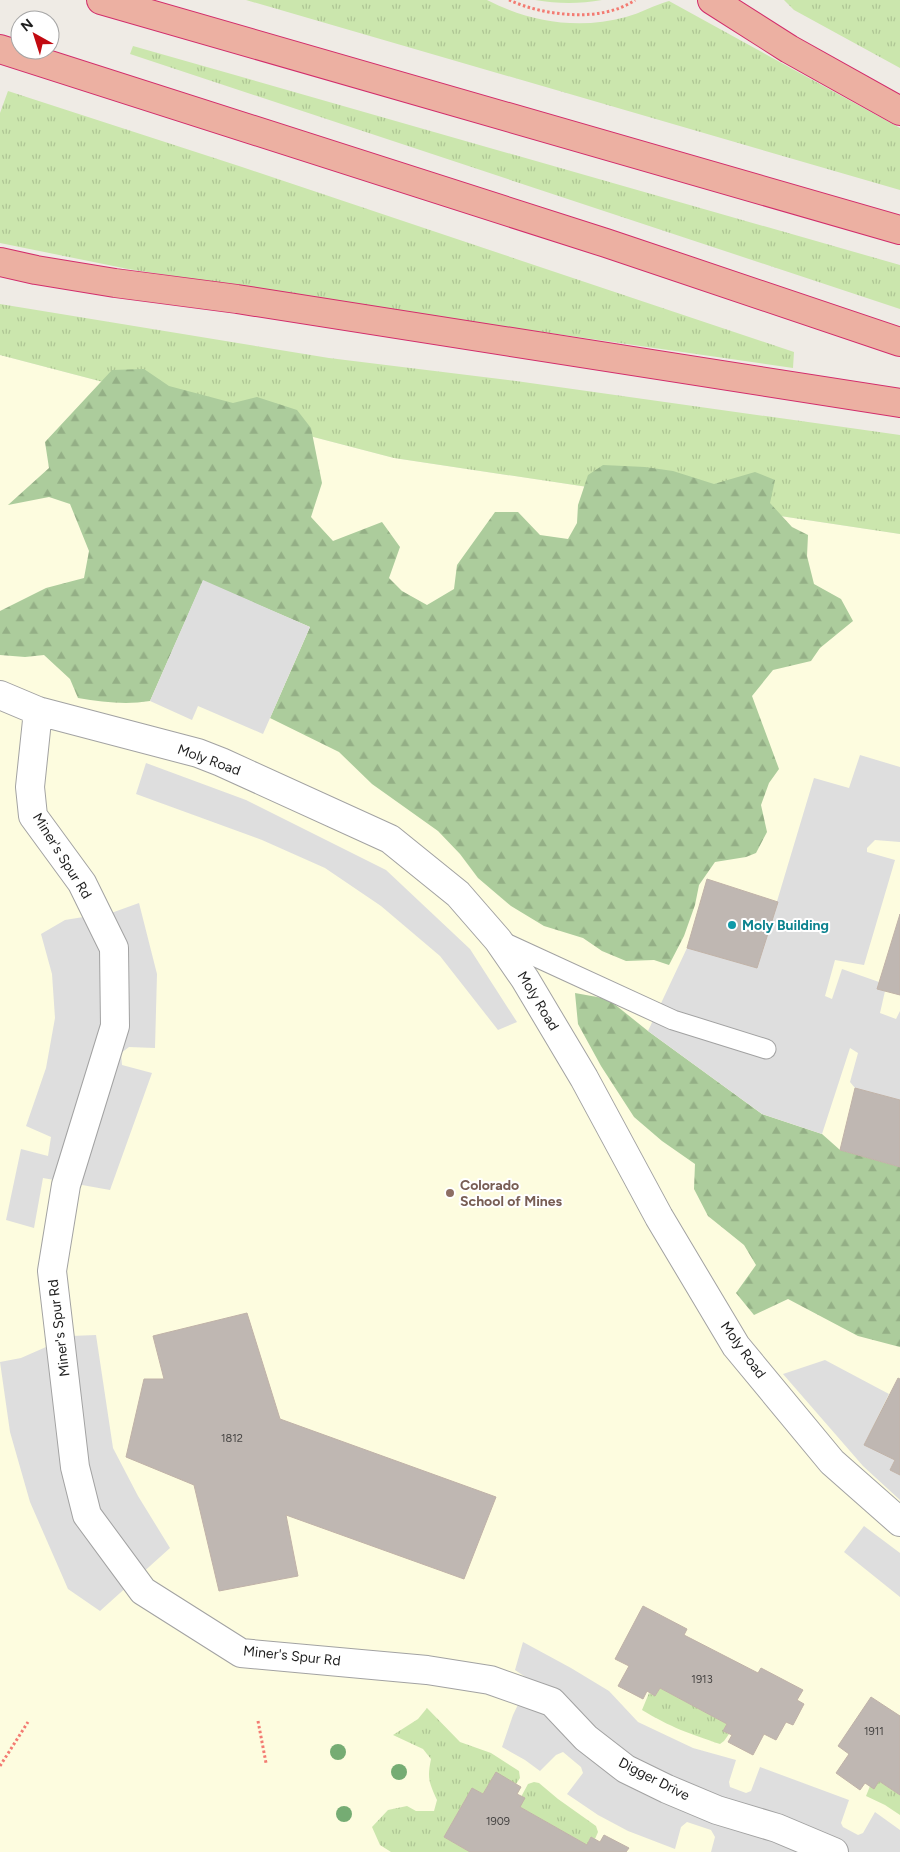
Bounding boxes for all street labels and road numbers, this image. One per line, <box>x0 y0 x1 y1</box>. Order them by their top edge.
street label: Moly Road <box>175 741 243 779</box>
street label: Miner's Spur Rd <box>29 810 95 902</box>
street label: Moly Road <box>514 968 562 1034</box>
street label: Miner's Spur Rd <box>45 1278 73 1378</box>
street label: Moly Road <box>717 1318 769 1382</box>
street label: Miner's Spur Rd <box>242 1642 342 1670</box>
street label: Digger Drive <box>616 1754 693 1804</box>

